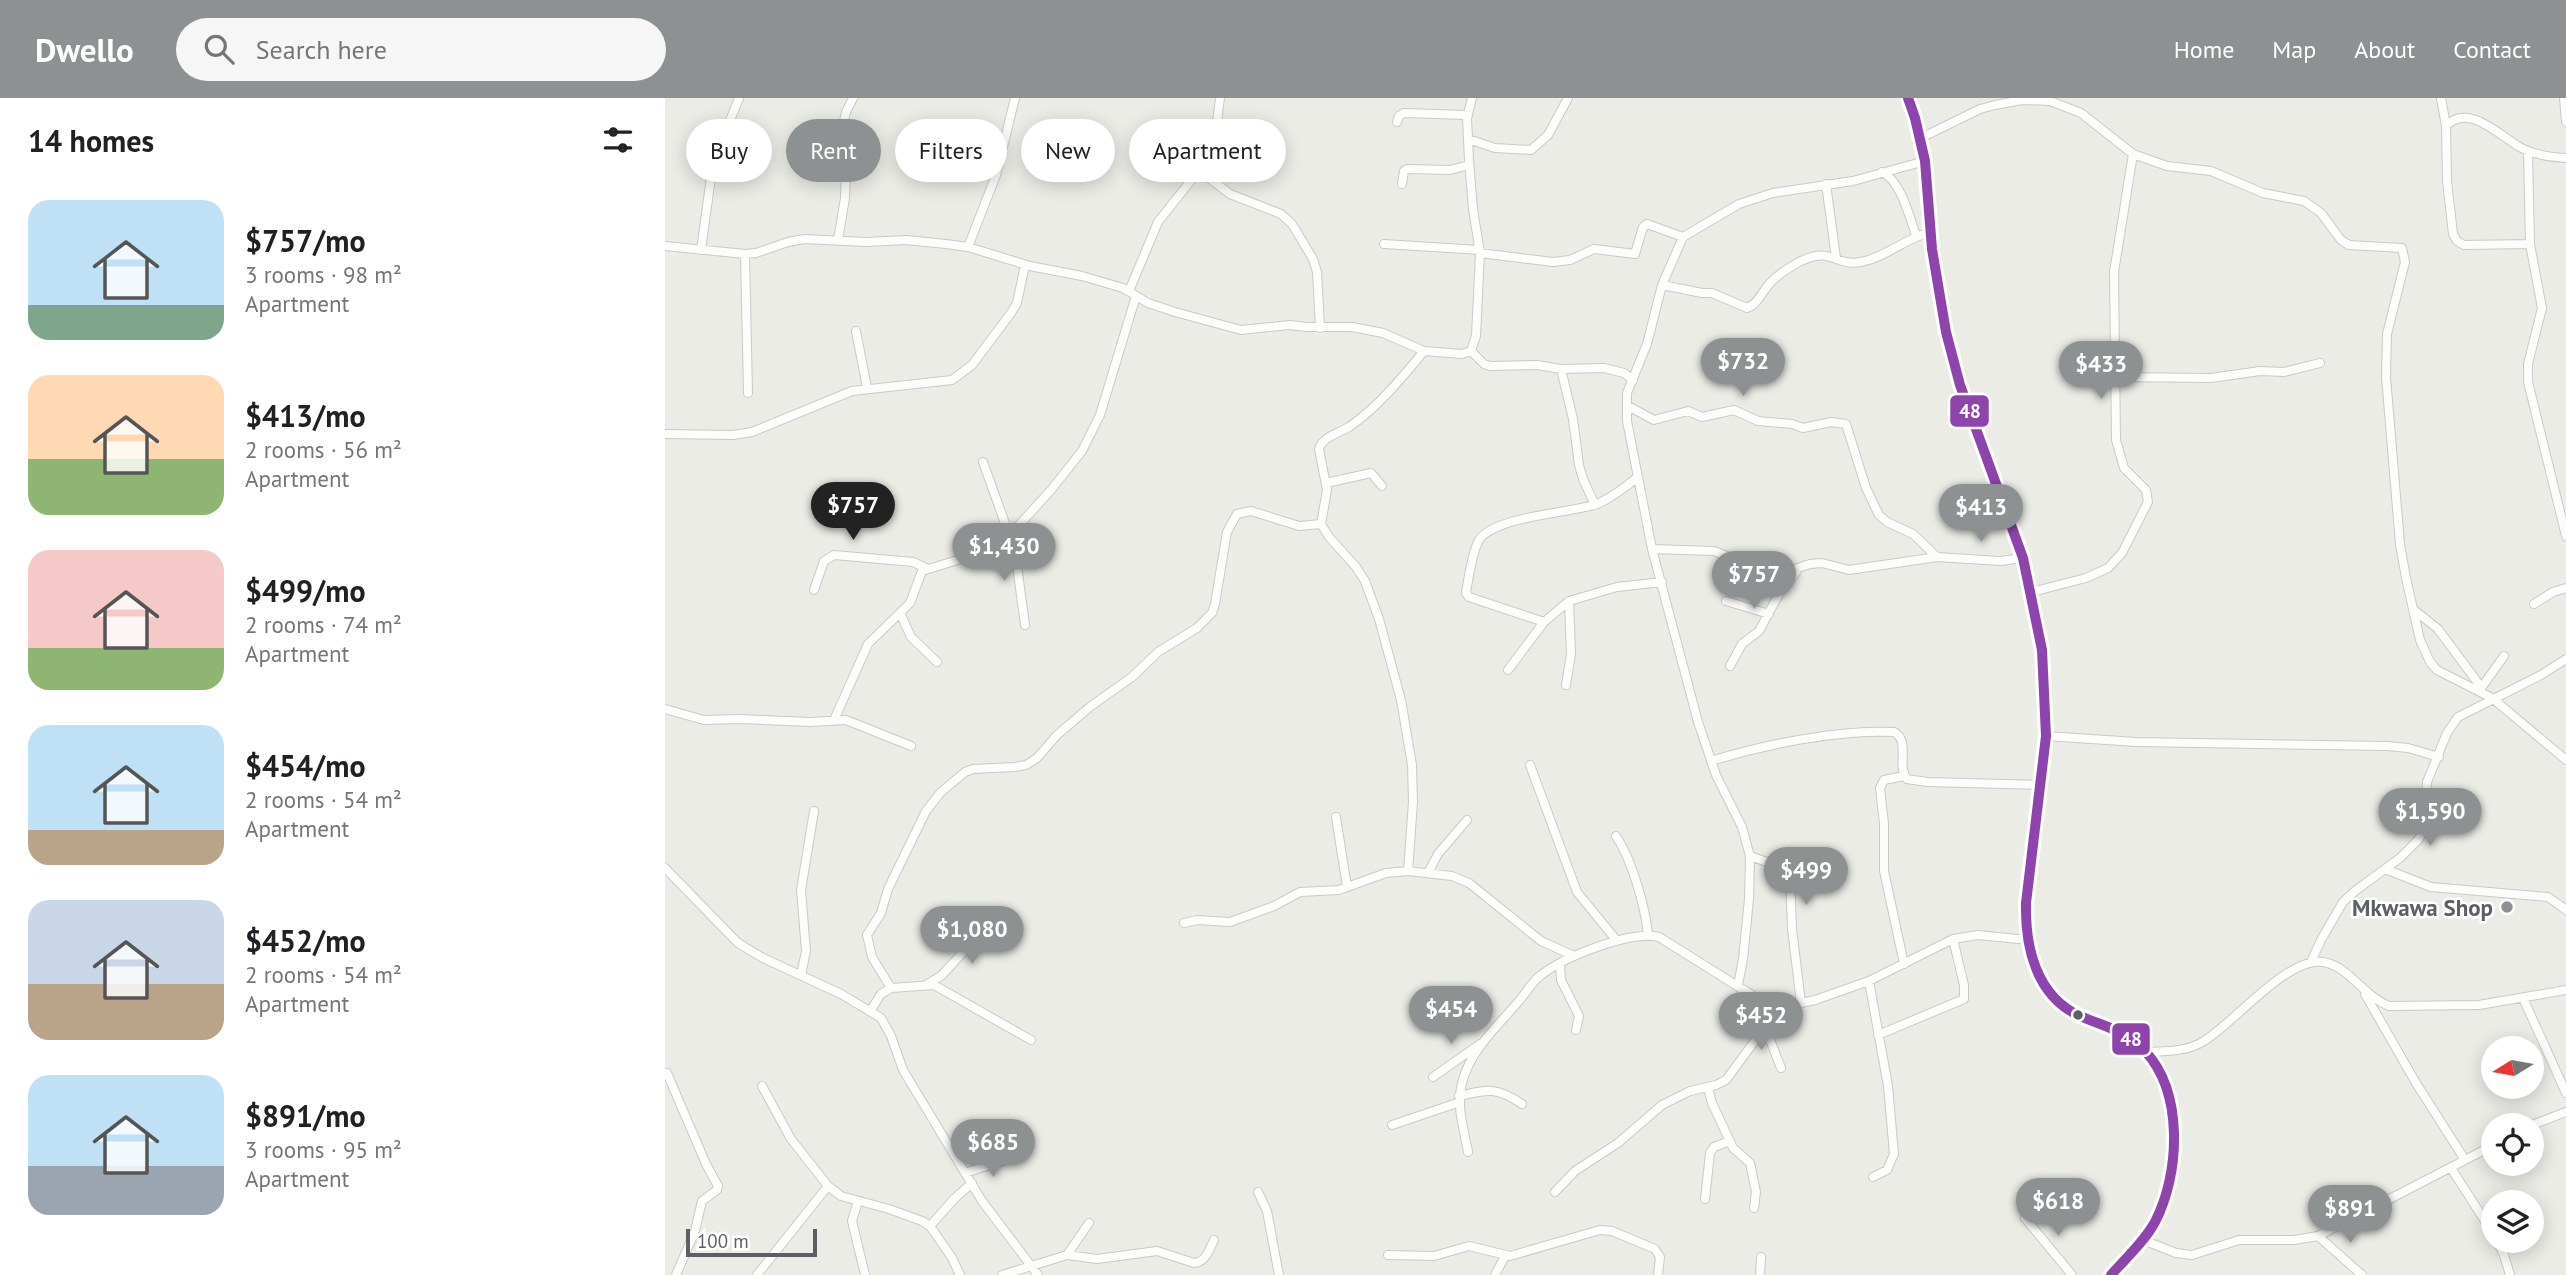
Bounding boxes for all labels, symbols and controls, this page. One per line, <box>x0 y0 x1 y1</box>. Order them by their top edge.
search box <box>176 18 666 81</box>
text: Dwello <box>35 28 134 71</box>
icon: search <box>200 30 238 68</box>
text: Search here <box>256 33 387 66</box>
text: Home <box>2174 34 2234 65</box>
text: Map <box>2272 34 2316 65</box>
text: About <box>2354 34 2415 65</box>
text: Contact <box>2453 34 2531 65</box>
chip: Buy <box>686 119 772 182</box>
chip: Rent <box>786 119 881 182</box>
chip: Filters <box>895 119 1007 182</box>
chip: New <box>1021 119 1115 182</box>
chip: Apartment <box>1129 119 1286 182</box>
text: 14 homes <box>28 121 154 160</box>
icon: filters <box>599 121 637 159</box>
text: $757/mo <box>245 221 366 260</box>
icon: home <box>84 228 168 312</box>
text: 3 rooms · 98 m² <box>245 260 402 289</box>
text: Apartment <box>245 289 349 318</box>
pin: $732 <box>1702 338 1784 398</box>
pin: $433 <box>2060 342 2142 401</box>
text: $732 <box>1717 346 1769 375</box>
text: $433 <box>2075 349 2127 378</box>
line badge: 48 <box>1949 394 1990 428</box>
text: $413/mo <box>245 396 366 435</box>
text: 48 <box>1959 399 1981 423</box>
icon: home <box>84 403 168 487</box>
text: 2 rooms · 56 m² <box>245 435 402 464</box>
text: Apartment <box>245 464 349 493</box>
pin: $757 <box>812 482 894 542</box>
pin: $413 <box>1940 484 2022 544</box>
text: $757 <box>827 490 879 519</box>
text: $413 <box>1955 492 2007 521</box>
pin: $1,430 <box>947 524 1061 583</box>
text: $1,430 <box>968 531 1040 560</box>
pin: $757 <box>1713 552 1795 611</box>
text: $757 <box>1728 559 1780 588</box>
text: $499/mo <box>245 571 366 610</box>
icon: home <box>84 578 168 662</box>
text: 2 rooms · 74 m² <box>245 610 402 639</box>
text: Apartment <box>245 639 349 668</box>
text: $454/mo <box>245 746 366 785</box>
icon: home <box>84 753 168 837</box>
text: 2 rooms · 54 m² <box>245 785 402 814</box>
pin: $1,590 <box>2373 788 2487 848</box>
text: $1,590 <box>2394 796 2466 825</box>
text: Apartment <box>245 814 349 843</box>
pin: $499 <box>1765 848 1847 907</box>
text: $499 <box>1780 855 1832 884</box>
place label: Mkwawa Shop <box>2352 893 2493 922</box>
marker: Mkwawa Shop <box>2499 899 2515 915</box>
pin: $1,080 <box>915 906 1029 966</box>
text: $1,080 <box>936 914 1008 943</box>
text: $452/mo <box>245 921 366 960</box>
icon: home <box>84 928 168 1012</box>
text: 2 rooms · 54 m² <box>245 960 402 989</box>
pin: $454 <box>1410 986 1492 1046</box>
text: Apartment <box>245 989 349 1018</box>
pin: $452 <box>1720 992 1802 1052</box>
text: $454 <box>1425 994 1477 1023</box>
text: $452 <box>1735 1000 1787 1029</box>
unlabelled marker <box>2071 1008 2085 1022</box>
line badge: 48 <box>2111 1022 2151 1056</box>
text: 48 <box>2120 1027 2142 1051</box>
north arrow <box>2481 1036 2545 1099</box>
map controls <box>2481 1036 2544 1253</box>
text: $891/mo <box>245 1096 366 1135</box>
icon: home <box>84 1103 168 1187</box>
button: locate <box>2481 1113 2544 1176</box>
pin: $685 <box>952 1119 1034 1179</box>
text: $685 <box>967 1127 1019 1156</box>
text: 3 rooms · 95 m² <box>245 1135 402 1164</box>
text: Apartment <box>245 1164 349 1193</box>
pin: $618 <box>2017 1178 2099 1238</box>
text: $618 <box>2032 1186 2084 1215</box>
pin: $891 <box>2309 1186 2391 1245</box>
button: layers <box>2481 1190 2544 1253</box>
text: $891 <box>2324 1193 2376 1222</box>
scale bar <box>686 1226 817 1258</box>
text: 100 m <box>697 1229 749 1253</box>

